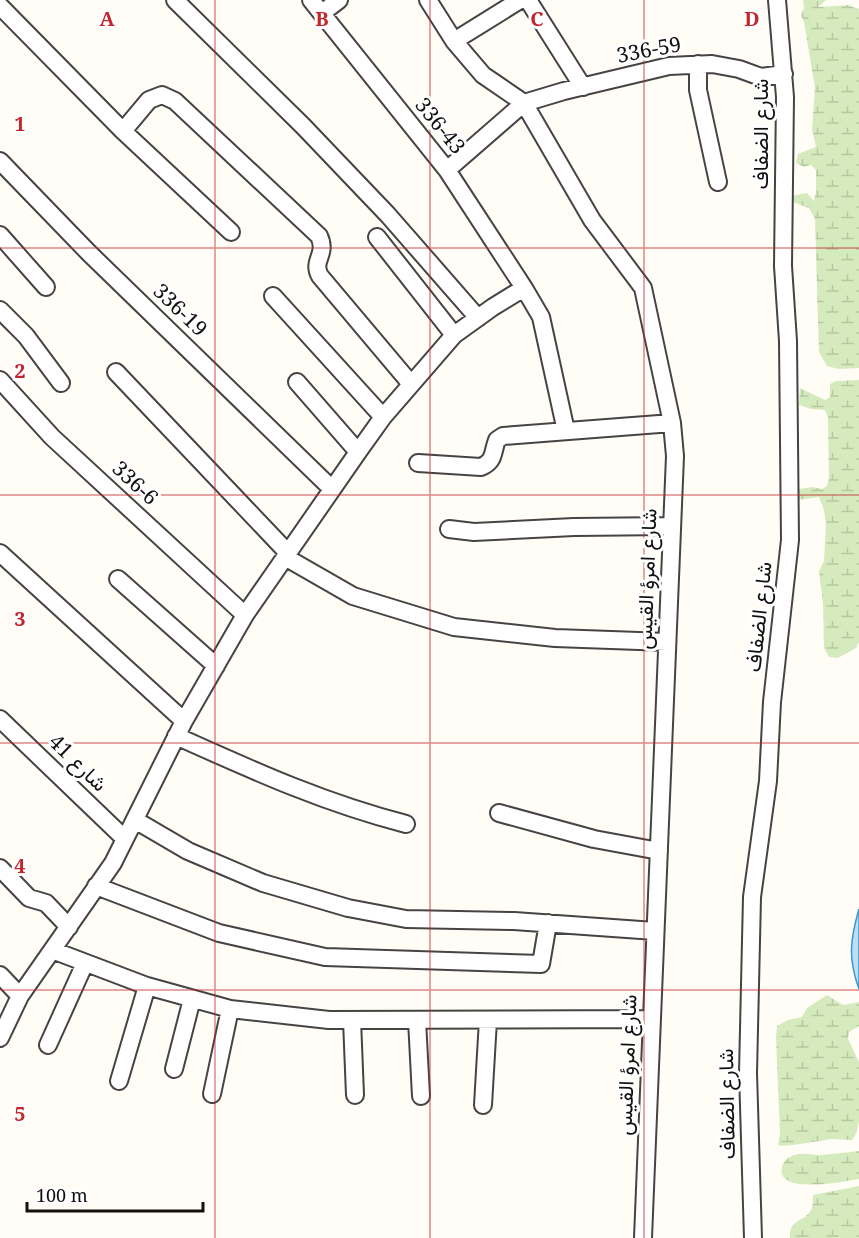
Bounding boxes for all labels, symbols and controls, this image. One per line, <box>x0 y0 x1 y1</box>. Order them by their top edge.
text: A <box>99 5 115 32</box>
text: B <box>315 5 329 32</box>
text: C <box>530 5 544 32</box>
text: D <box>744 5 760 32</box>
street label: 336-59 <box>614 29 683 69</box>
street label: شارع الضفاف <box>746 79 775 189</box>
street label: 336-43 <box>409 91 472 160</box>
text: 1 <box>14 110 26 137</box>
street label: 336-19 <box>148 277 214 342</box>
text: 2 <box>14 357 26 384</box>
street label: 336-6 <box>107 454 165 511</box>
street label: شارع امرؤ القيس <box>630 508 663 650</box>
street label: شارع الضفاف <box>738 560 779 674</box>
text: 3 <box>14 605 26 632</box>
street label: شارع 41 <box>43 727 114 798</box>
text: 4 <box>14 852 26 879</box>
street label: شارع امرؤ القيس <box>610 994 643 1136</box>
street label: شارع الضفاف <box>711 1048 742 1160</box>
text: 5 <box>14 1100 26 1127</box>
scale bar <box>27 1175 202 1213</box>
text: 100 m <box>36 1183 88 1207</box>

